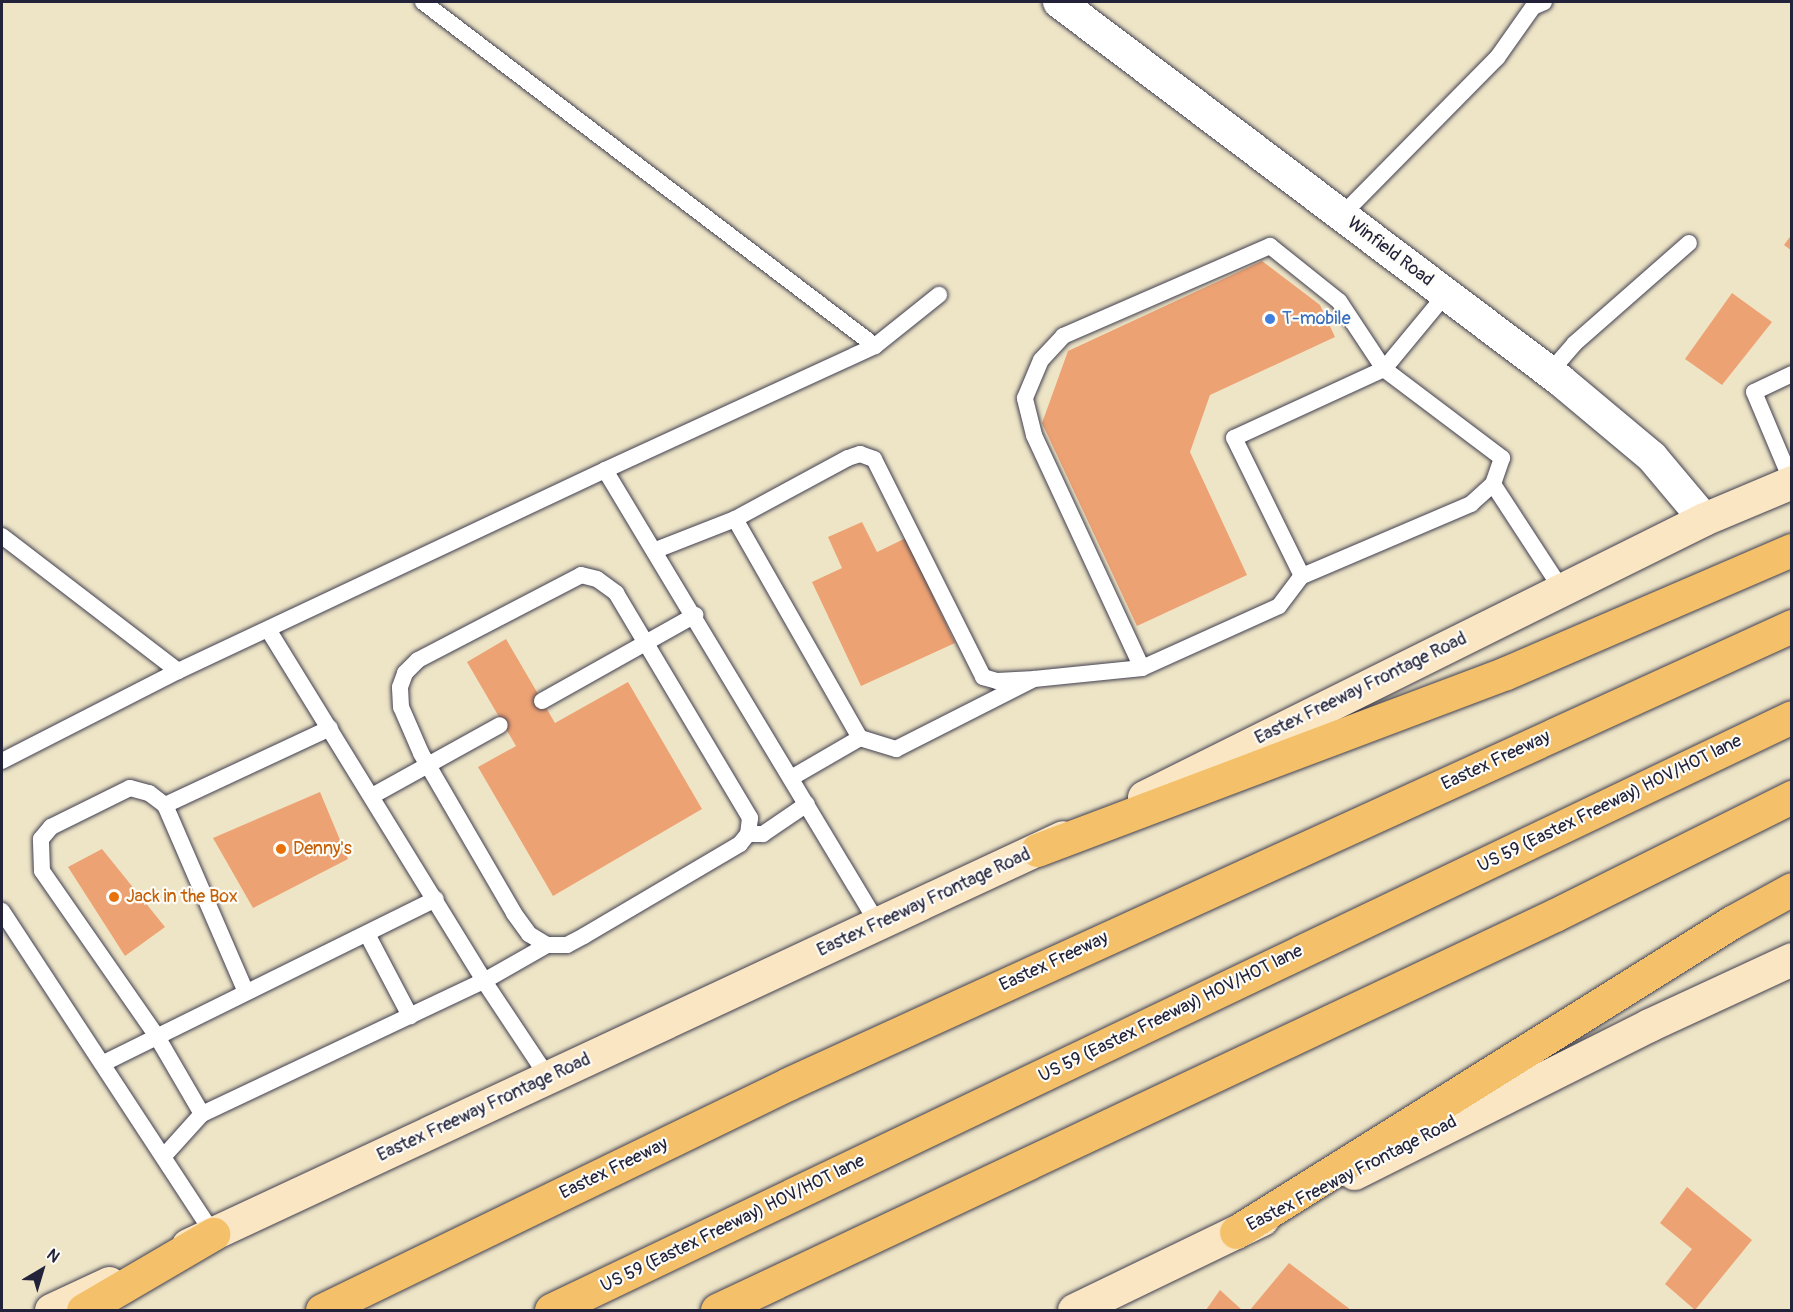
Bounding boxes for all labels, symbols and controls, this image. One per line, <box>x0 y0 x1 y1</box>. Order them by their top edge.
street label: Winfield Road <box>1343 213 1437 291</box>
place label: T-mobile <box>1282 308 1351 330</box>
marker: T-mobile <box>1263 312 1277 326</box>
street label: Eastex Freeway Frontage Road <box>1252 628 1470 750</box>
street label: Eastex Freeway <box>1438 726 1554 796</box>
street label: US 59 (Eastex Freeway) HOV/HOT lane <box>1475 731 1745 877</box>
place label: Denny's <box>293 838 352 860</box>
marker: Denny's <box>274 842 288 856</box>
street label: Eastex Freeway Frontage Road <box>814 844 1034 962</box>
place label: Jack in the Box <box>126 886 238 908</box>
marker: Jack in the Box <box>107 890 121 904</box>
street label: Eastex Freeway <box>996 927 1112 997</box>
street label: US 59 (Eastex Freeway) HOV/HOT lane <box>1036 941 1306 1087</box>
street label: Eastex Freeway Frontage Road <box>374 1049 594 1167</box>
street label: Eastex Freeway Frontage Road <box>1243 1112 1461 1236</box>
street label: Eastex Freeway <box>556 1134 672 1204</box>
street label: US 59 (Eastex Freeway) HOV/HOT lane <box>598 1151 868 1297</box>
north arrow <box>12 1240 72 1300</box>
text: N <box>43 1245 63 1267</box>

